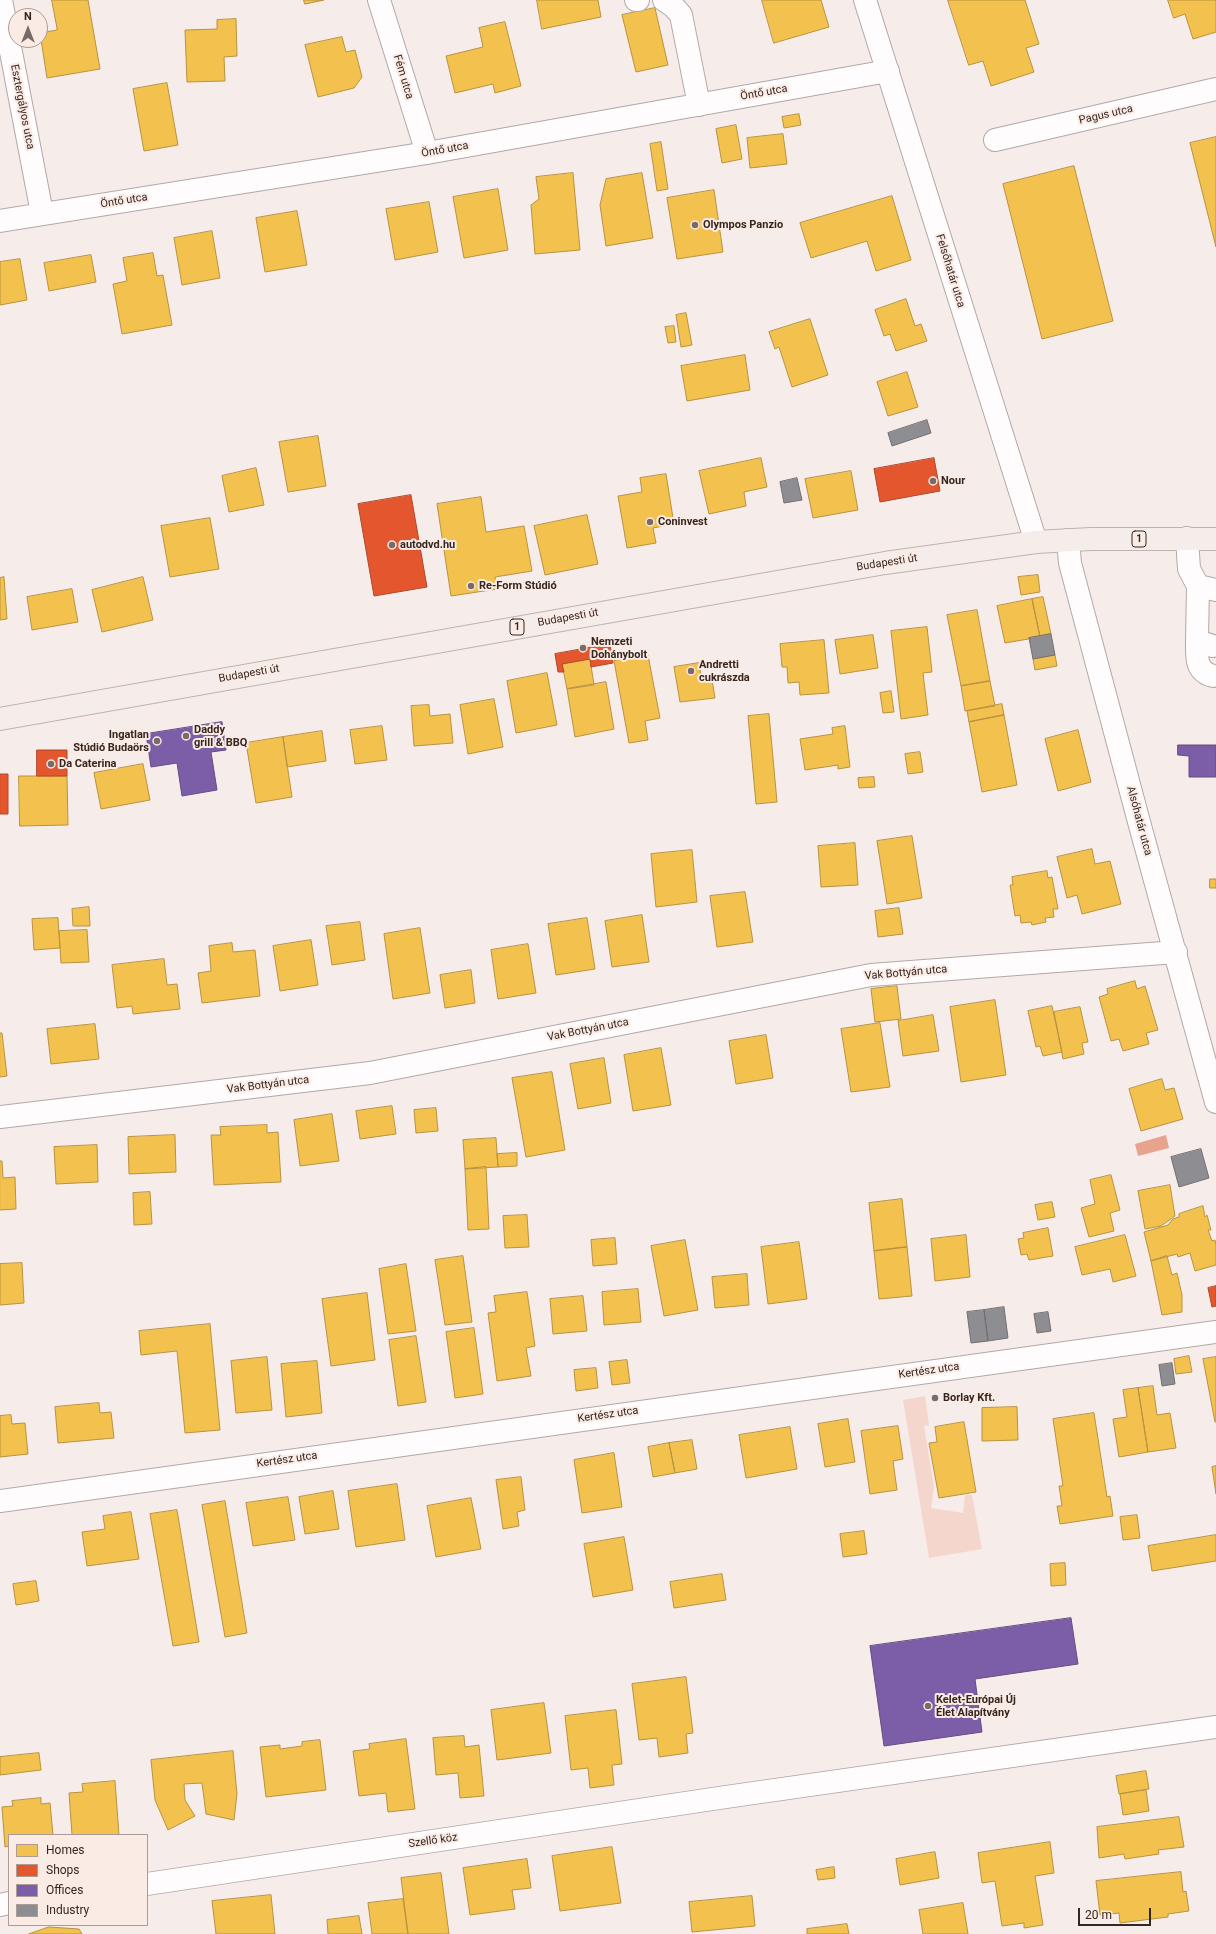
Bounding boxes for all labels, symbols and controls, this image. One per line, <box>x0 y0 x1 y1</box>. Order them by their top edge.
north arrow <box>8 8 48 48</box>
text: N <box>24 10 32 23</box>
street label: Fém utca <box>390 53 416 101</box>
street label: Esztergályos utca <box>7 63 37 151</box>
street label: Öntő utca <box>739 82 789 104</box>
street label: Pagus utca <box>1078 102 1134 128</box>
street label: Öntő utca <box>420 139 470 161</box>
street label: Öntő utca <box>99 191 149 211</box>
place label: Olympos Panzio <box>703 218 783 232</box>
marker: Olympos Panzio <box>690 220 700 230</box>
street label: Felsőhatár utca <box>933 233 967 309</box>
place label: Nour <box>941 474 965 488</box>
marker: Nour <box>928 476 938 486</box>
place label: Coninvest <box>658 515 707 529</box>
marker: Coninvest <box>645 517 655 527</box>
road number: 1 <box>1132 531 1146 547</box>
place label: autodvd.hu <box>400 538 455 552</box>
marker: autodvd.hu <box>387 540 397 550</box>
street label: Budapesti út <box>856 552 918 574</box>
place label: Re-Form Stúdió <box>479 579 557 593</box>
marker: Re-Form Stúdió <box>466 581 476 591</box>
street label: Budapesti út <box>537 606 599 630</box>
road number: 1 <box>510 619 524 635</box>
place label: Nemzeti Dohánybolt <box>591 635 647 661</box>
marker: Nemzeti Dohánybolt <box>578 643 588 653</box>
place label: Andretti cukrászda <box>699 658 750 684</box>
street label: Budapesti út <box>218 662 280 686</box>
marker: Andretti cukrászda <box>686 666 696 676</box>
place label: Daddy grill & BBQ <box>194 723 247 749</box>
place label: Ingatlan Stúdió Budaörs <box>73 728 149 754</box>
marker: Daddy grill & BBQ <box>181 731 191 741</box>
marker: Ingatlan Stúdió Budaörs <box>152 736 162 746</box>
place label: Da Caterina <box>59 757 117 771</box>
marker: Da Caterina <box>46 759 56 769</box>
street label: Alsóhatár utca <box>1123 785 1155 857</box>
street label: Vak Bottyán utca <box>864 963 948 983</box>
street label: Vak Bottyán utca <box>546 1016 630 1044</box>
street label: Vak Bottyán utca <box>226 1073 310 1097</box>
street label: Kertész utca <box>898 1360 960 1382</box>
place label: Borlay Kft. <box>943 1391 995 1405</box>
marker: Borlay Kft. <box>930 1393 940 1403</box>
street label: Kertész utca <box>577 1404 639 1426</box>
street label: Kertész utca <box>256 1449 318 1471</box>
place label: Kelet-Európai Új Élet Alapítvány <box>936 1693 1016 1719</box>
marker: Kelet-Európai Új Élet Alapítvány <box>923 1701 933 1711</box>
street label: Szellő köz <box>408 1831 458 1851</box>
legend <box>8 1834 148 1926</box>
text: Homes <box>46 1843 84 1857</box>
text: Shops <box>46 1863 80 1877</box>
text: Offices <box>46 1883 83 1897</box>
scale bar <box>1080 1900 1153 1926</box>
text: Industry <box>46 1903 89 1917</box>
text: 20 m <box>1085 1908 1112 1922</box>

